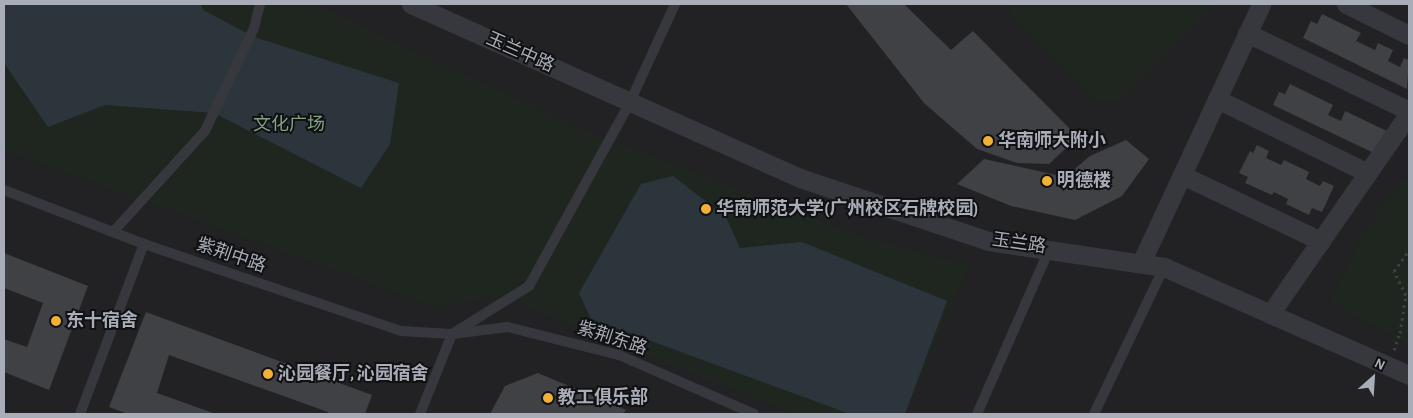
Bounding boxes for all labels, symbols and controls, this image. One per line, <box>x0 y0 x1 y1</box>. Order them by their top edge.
street label: 玉兰中路 <box>483 28 557 78</box>
park label: 文化广场 <box>253 114 325 136</box>
place label: 华南师大附小 <box>998 130 1106 152</box>
marker: 华南师大附小 <box>982 135 994 147</box>
place label: 明德楼 <box>1057 170 1111 192</box>
marker: 明德楼 <box>1041 175 1053 187</box>
place label: 华南师范大学(广州校区石牌校园) <box>716 198 979 220</box>
marker: 华南师范大学(广州校区石牌校园) <box>700 203 712 215</box>
street label: 玉兰路 <box>991 230 1047 258</box>
street label: 紫荆中路 <box>193 234 269 278</box>
place label: 东十宿舍 <box>66 310 138 332</box>
marker: 东十宿舍 <box>50 315 62 327</box>
street label: 紫荆东路 <box>574 318 650 360</box>
north arrow <box>1348 353 1398 403</box>
text: N <box>1372 356 1387 373</box>
place label: 沁园餐厅, 沁园宿舍 <box>278 363 429 385</box>
marker: 沁园餐厅, 沁园宿舍 <box>262 368 274 380</box>
place label: 教工俱乐部 <box>558 387 648 409</box>
marker: 教工俱乐部 <box>542 392 554 404</box>

